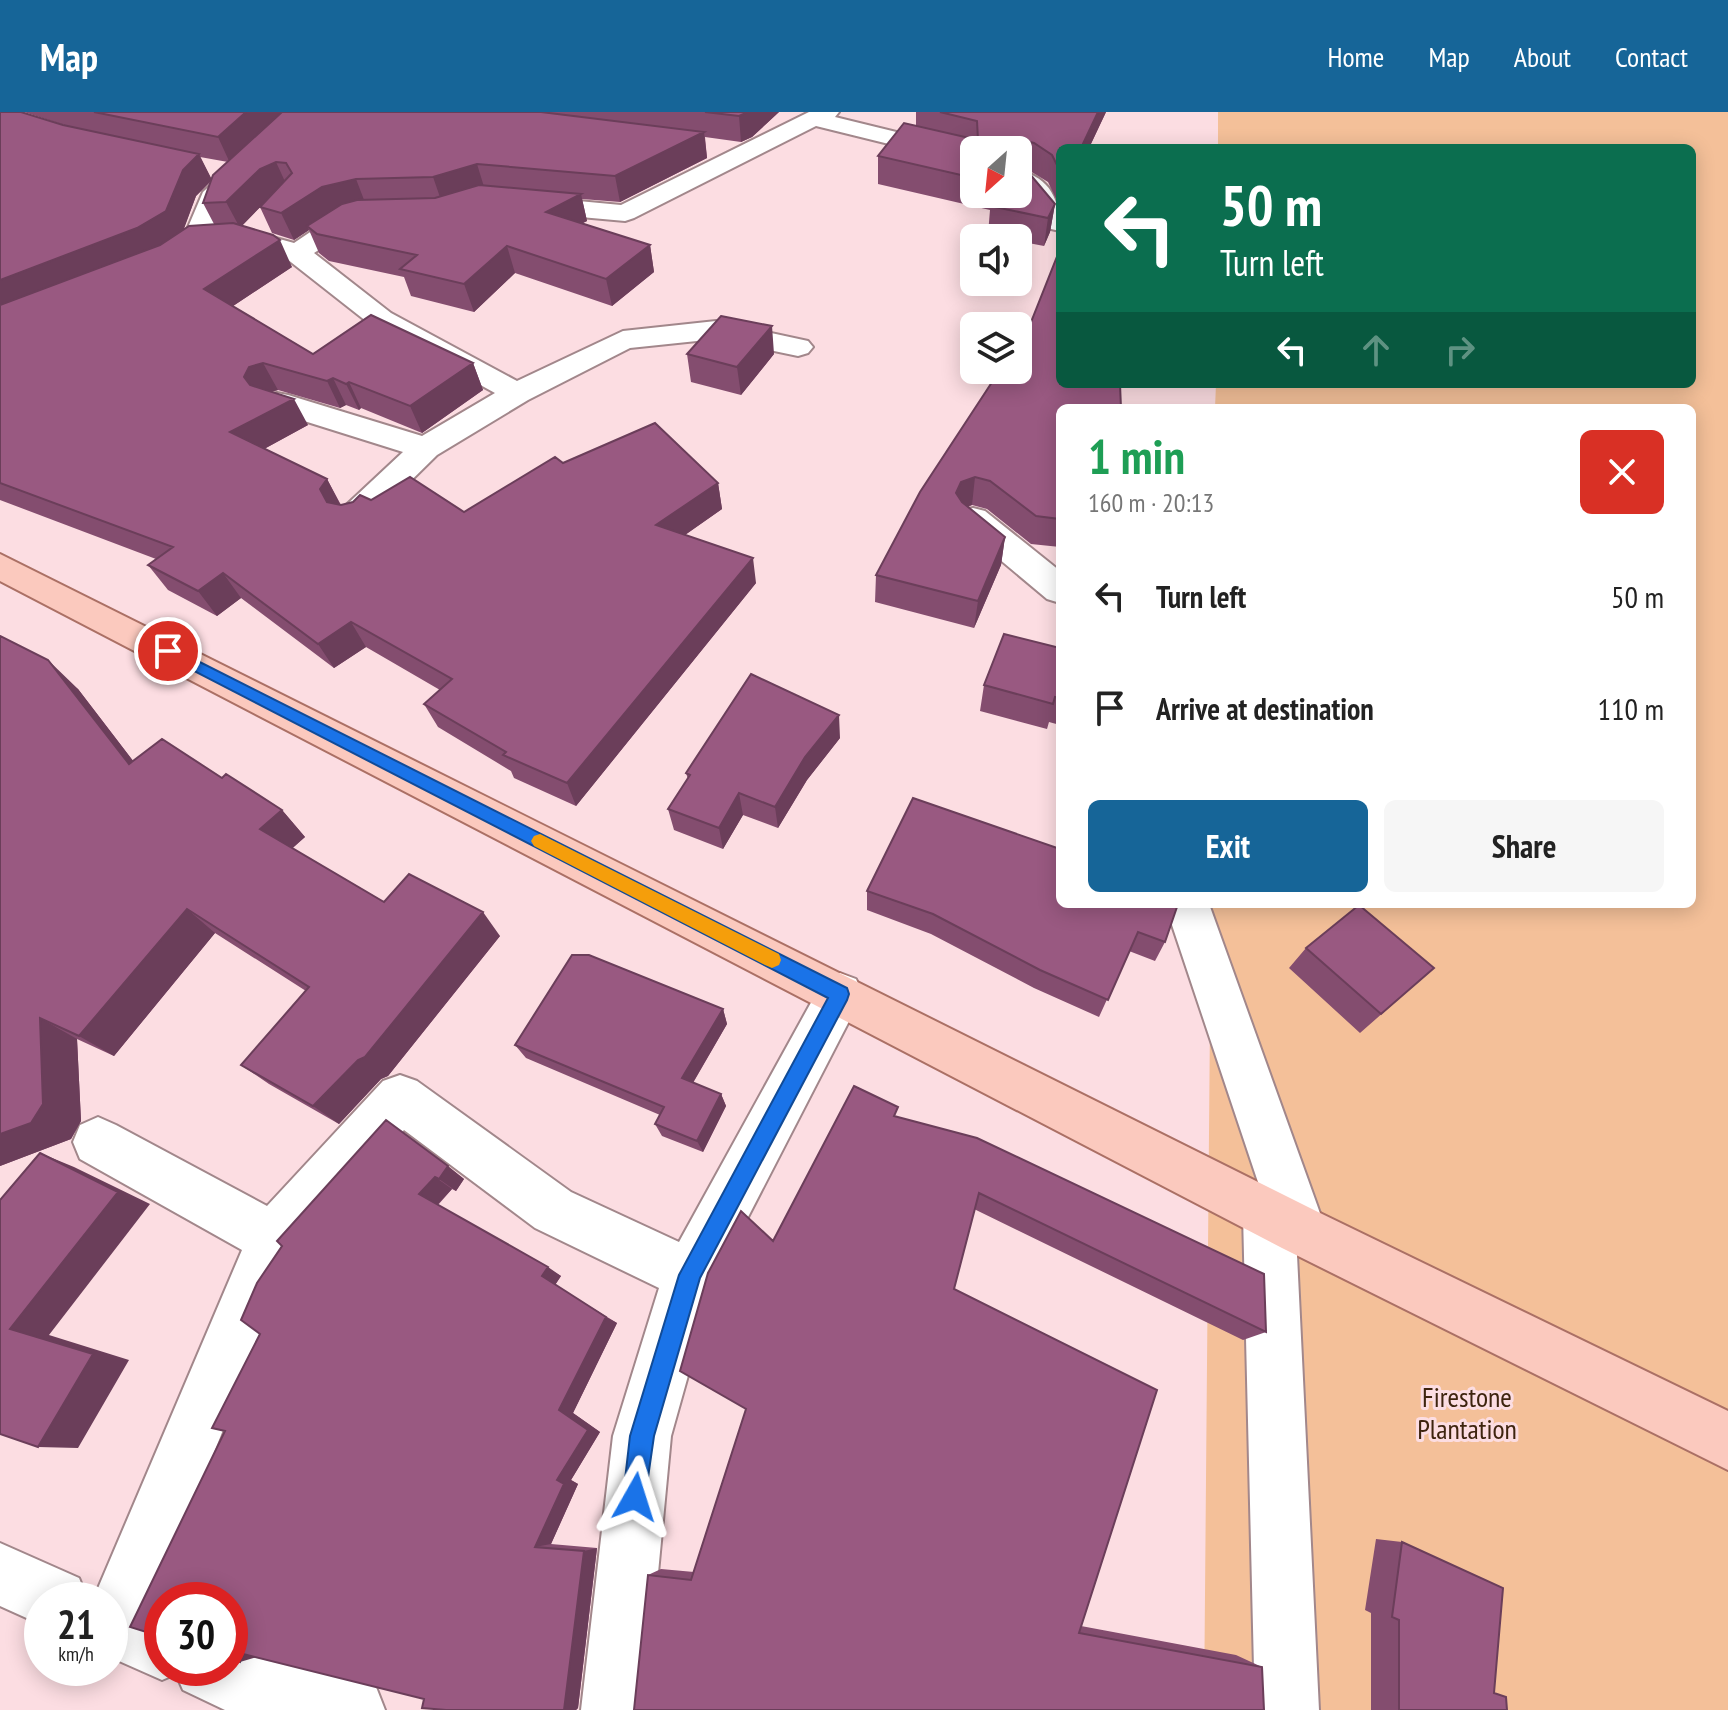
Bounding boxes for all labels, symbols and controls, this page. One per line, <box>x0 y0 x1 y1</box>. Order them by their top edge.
text: Map <box>40 32 98 81</box>
text: Home <box>1328 38 1384 75</box>
text: Map <box>1428 38 1470 75</box>
text: About <box>1514 38 1571 75</box>
text: Contact <box>1615 38 1688 75</box>
north arrow <box>960 136 1032 208</box>
map controls <box>960 136 1032 384</box>
text: 50 m <box>1220 169 1322 241</box>
icon: left <box>1088 176 1192 280</box>
button: sound <box>960 224 1032 296</box>
text: Turn left <box>1220 239 1324 286</box>
button: layers <box>960 312 1032 384</box>
icon: left <box>1270 328 1314 372</box>
icon: ahead <box>1354 328 1398 372</box>
icon: right <box>1438 328 1482 372</box>
text: 1 min <box>1088 425 1185 487</box>
button: close <box>1580 430 1664 514</box>
text: 160 m · 20:13 <box>1088 486 1214 519</box>
icon: left <box>1088 574 1132 618</box>
text: Turn left <box>1156 577 1246 616</box>
text: 50 m <box>1611 577 1664 616</box>
pin <box>134 617 202 685</box>
icon: arrive <box>146 629 190 673</box>
icon: arrive <box>1088 686 1132 730</box>
text: Arrive at destination <box>1156 689 1374 728</box>
text: 110 m <box>1598 689 1664 728</box>
button: Exit <box>1088 800 1368 892</box>
button: Share <box>1384 800 1664 892</box>
park label: Firestone Plantation <box>1417 1378 1517 1447</box>
position arrow <box>593 1455 677 1539</box>
speed limit sign: 30 <box>144 1582 248 1686</box>
text: 21 <box>57 1598 95 1650</box>
text: km/h <box>58 1641 94 1667</box>

